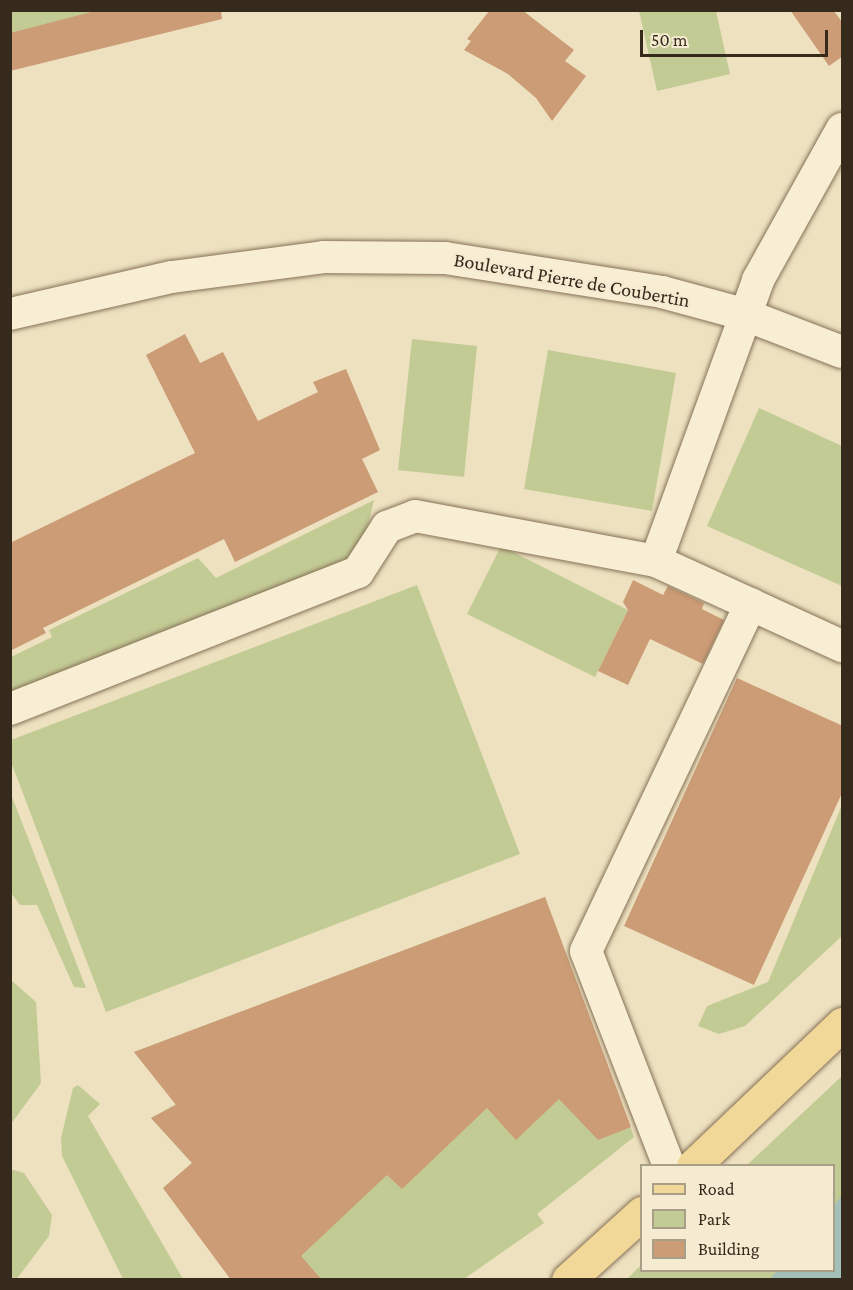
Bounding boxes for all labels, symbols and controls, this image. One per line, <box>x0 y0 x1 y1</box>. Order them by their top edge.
scale bar <box>643 18 830 56</box>
text: 50 m <box>651 30 688 50</box>
street label: Boulevard Pierre de Coubertin <box>452 247 692 313</box>
legend <box>640 1164 835 1272</box>
text: Road <box>698 1179 735 1199</box>
text: Park <box>698 1209 730 1229</box>
text: Building <box>698 1239 759 1259</box>

